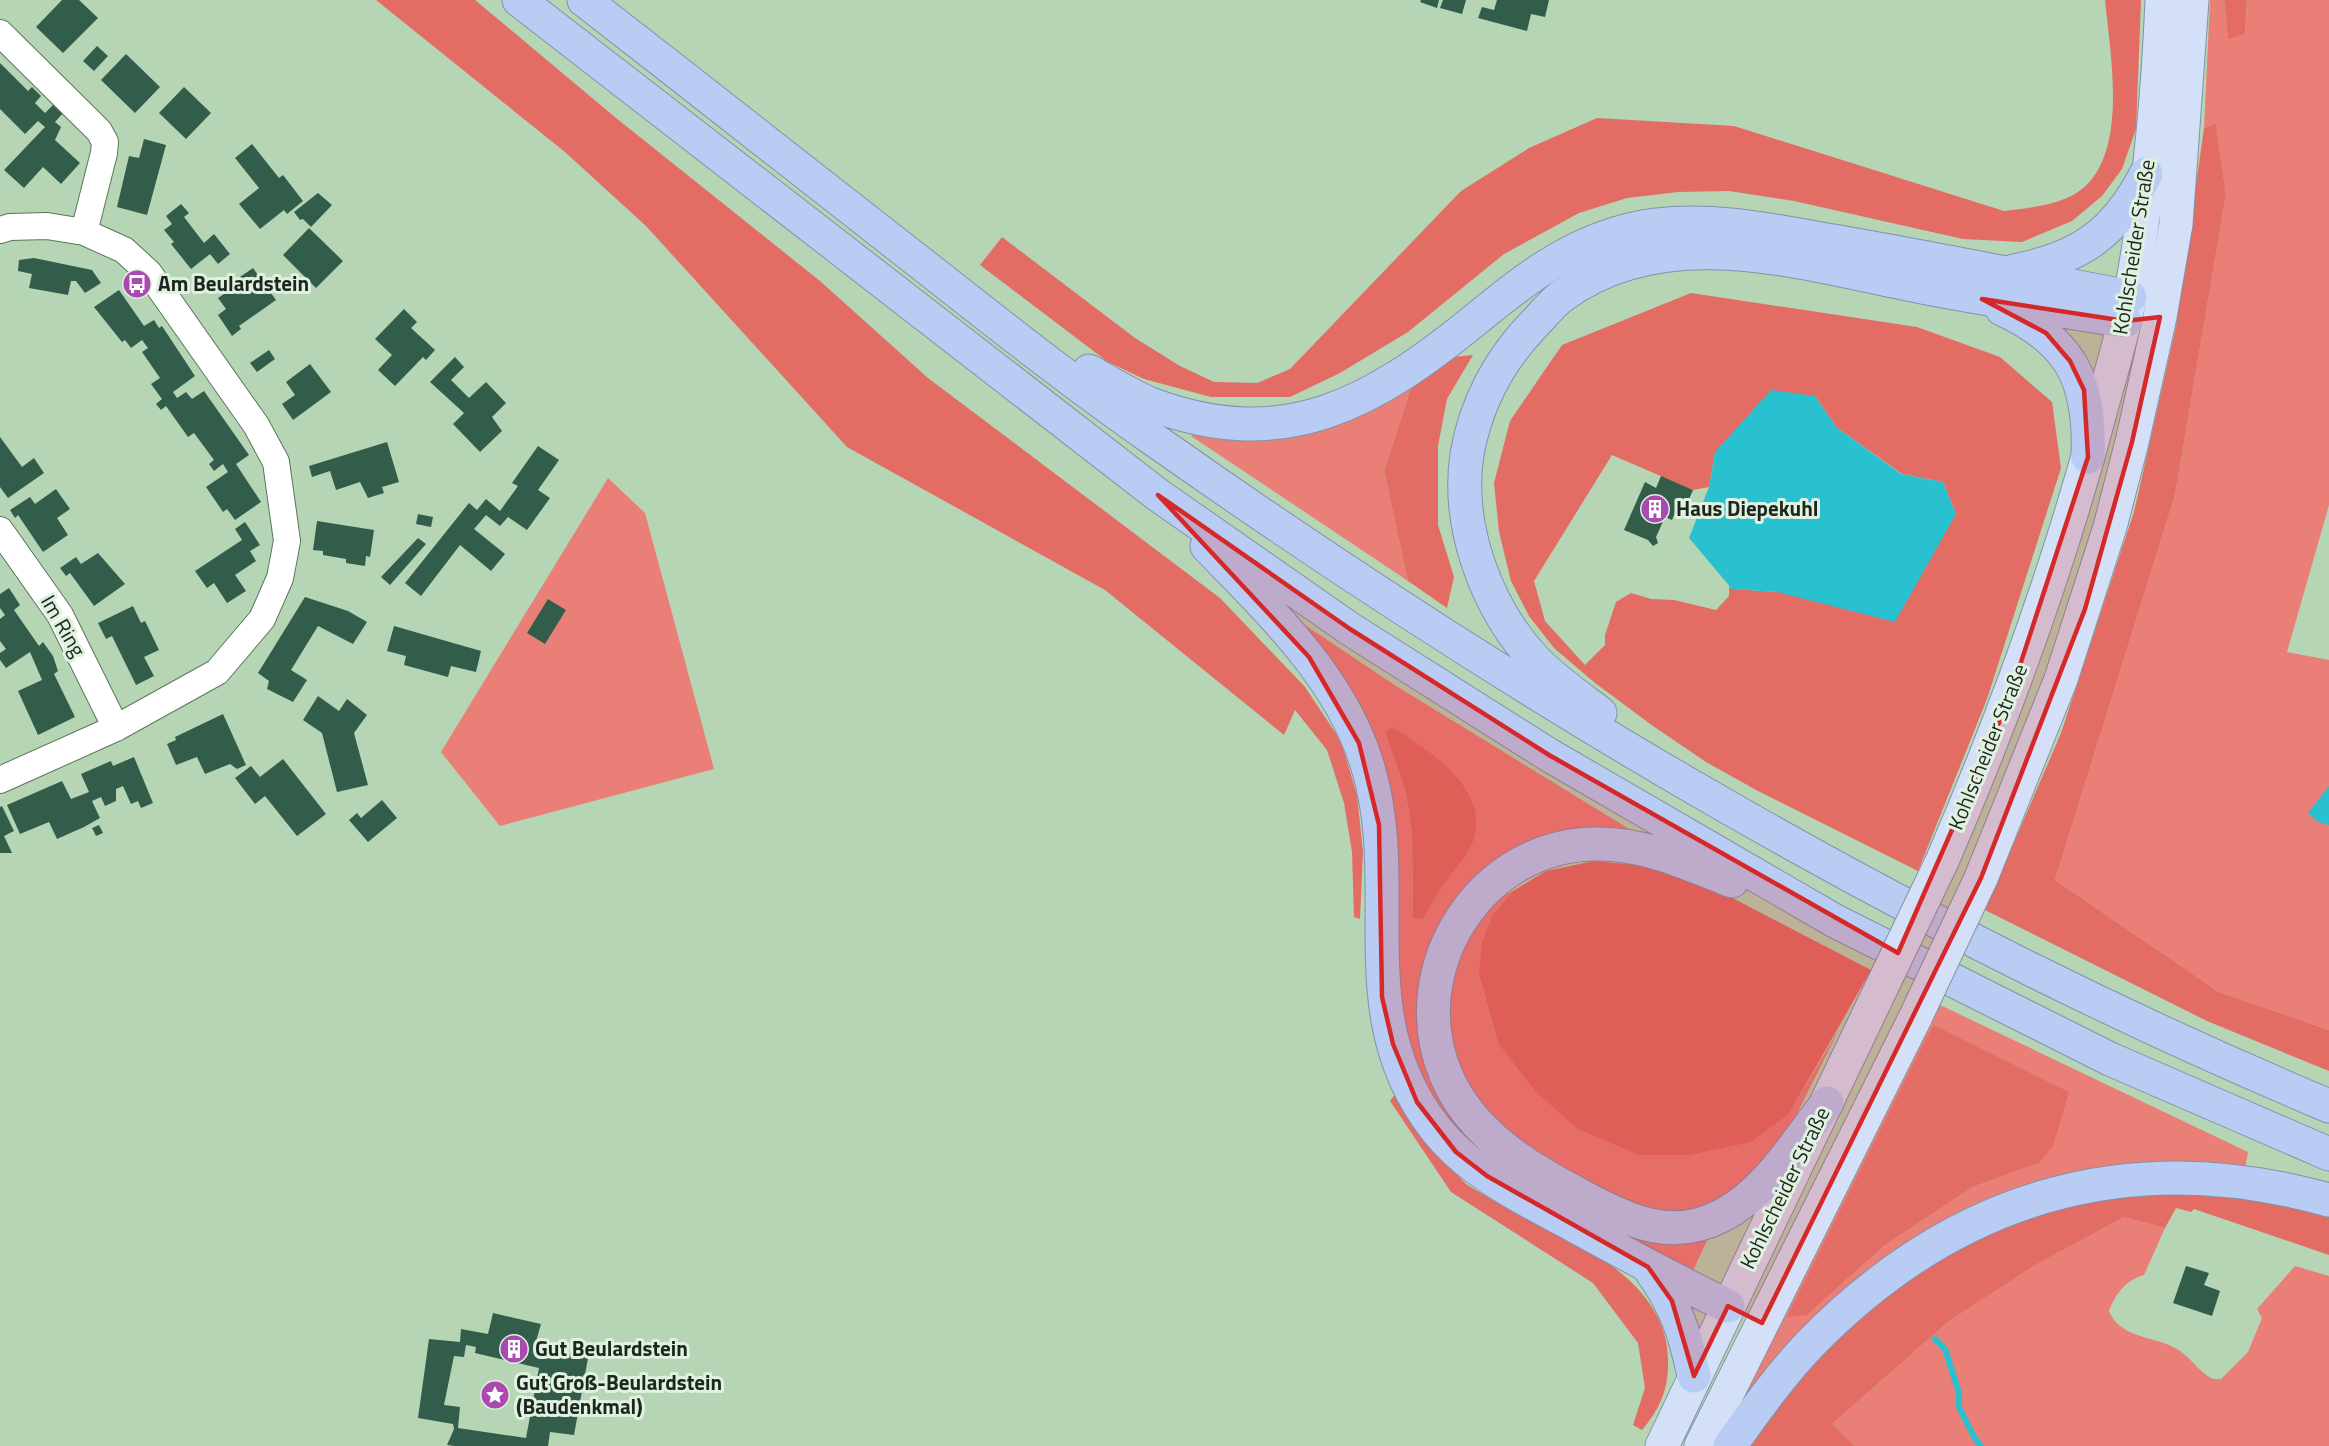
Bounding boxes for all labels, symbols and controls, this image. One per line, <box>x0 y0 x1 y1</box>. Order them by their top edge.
street label: Kohlscheider Straße <box>2103 157 2163 337</box>
place label: Am Beulardstein <box>158 267 309 299</box>
bus stop icon: Am Beulardstein <box>121 268 153 300</box>
place label: Haus Diepekuhl <box>1676 492 1818 524</box>
building icon: Haus Diepekuhl <box>1639 493 1671 525</box>
street label: Im Ring <box>33 589 95 663</box>
street label: Kohlscheider Straße <box>1939 659 2035 835</box>
street label: Kohlscheider Straße <box>1731 1101 1837 1274</box>
place label: Gut Beulardstein <box>535 1332 688 1364</box>
building icon: Gut Beulardstein <box>498 1333 530 1365</box>
place label: Gut Groß-Beulardstein (Baudenkmal) <box>516 1366 722 1422</box>
place icon: Gut Groß-Beulardstein (Baudenkmal) <box>479 1379 511 1411</box>

